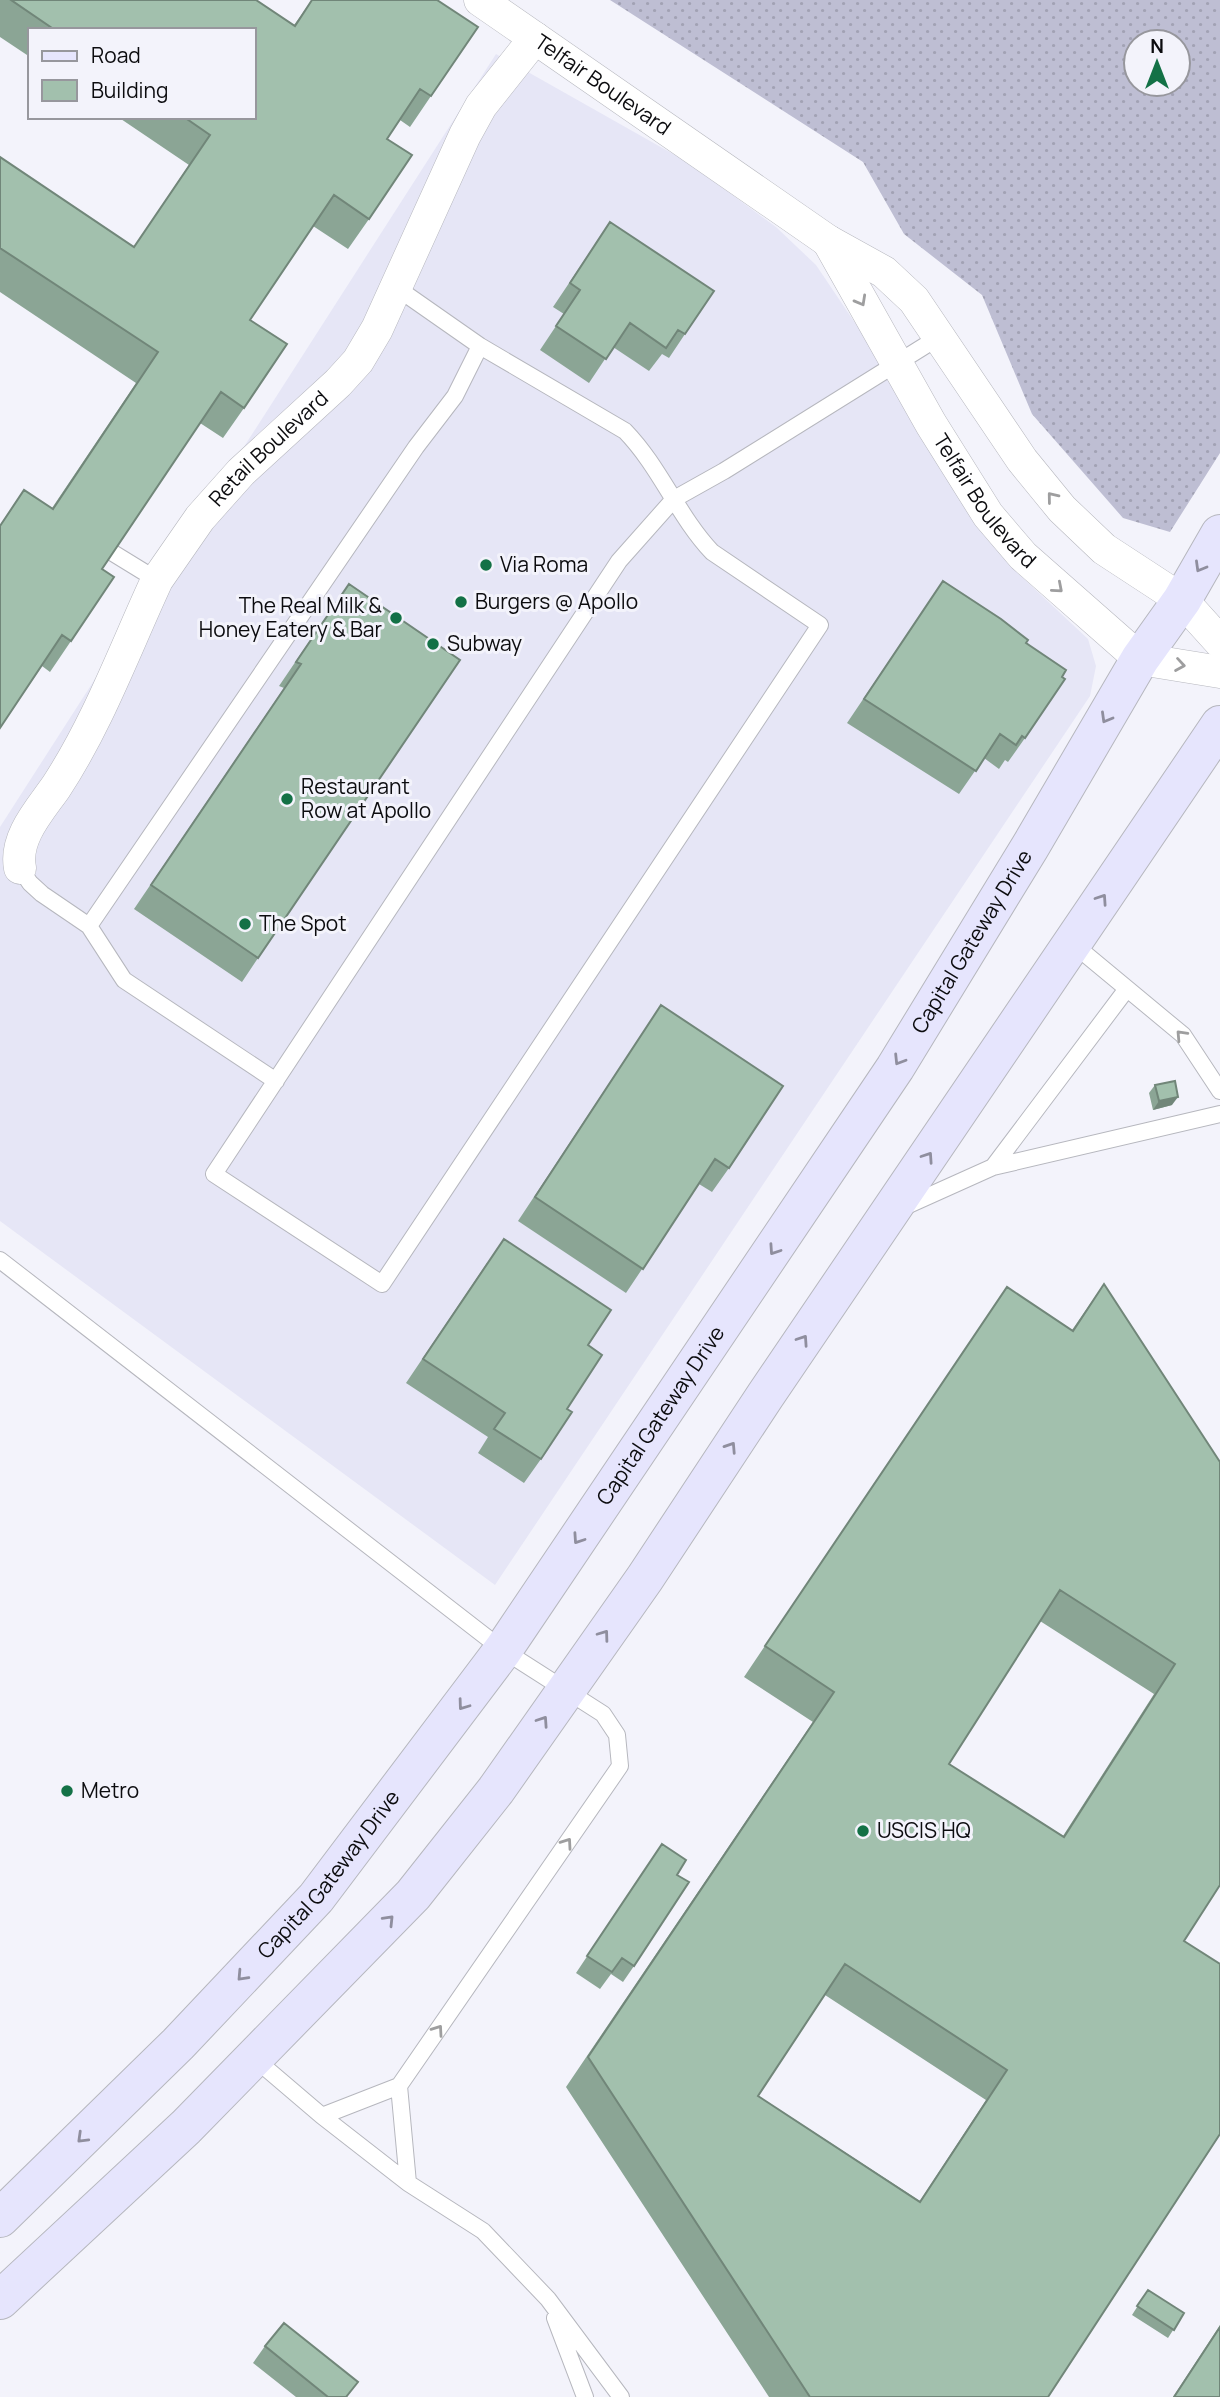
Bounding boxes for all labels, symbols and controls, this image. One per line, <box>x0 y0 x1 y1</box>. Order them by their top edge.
street label: Telfair Boulevard <box>529 27 677 141</box>
legend <box>28 28 256 119</box>
north arrow <box>1122 28 1192 98</box>
text: N <box>1150 33 1164 59</box>
text: Road <box>91 41 141 69</box>
text: Building <box>91 76 168 104</box>
one-way arrow <box>853 294 866 306</box>
street label: Retail Boulevard <box>202 384 334 512</box>
street label: Telfair Boulevard <box>928 428 1042 574</box>
one-way arrow <box>1048 493 1061 505</box>
place label: Via Roma <box>500 550 588 578</box>
marker: Via Roma <box>478 557 494 573</box>
one-way arrow <box>1196 559 1209 572</box>
one-way arrow <box>1049 580 1062 592</box>
place label: Burgers @ Apollo <box>475 587 638 615</box>
place label: The Real Milk & Honey Eatery & Bar <box>199 591 382 643</box>
marker: Burgers @ Apollo <box>453 594 469 610</box>
marker: The Real Milk & Honey Eatery & Bar <box>388 610 404 626</box>
place label: Subway <box>447 629 522 657</box>
marker: Subway <box>425 636 441 652</box>
one-way arrow <box>1174 658 1186 673</box>
one-way arrow <box>1101 710 1114 723</box>
place label: Restaurant Row at Apollo <box>301 772 431 824</box>
marker: Restaurant Row at Apollo <box>279 791 295 807</box>
street label: Capital Gateway Drive <box>904 844 1038 1038</box>
one-way arrow <box>1094 893 1107 906</box>
place label: The Spot <box>259 909 347 937</box>
marker: The Spot <box>237 916 253 932</box>
one-way arrow <box>1176 1030 1189 1043</box>
one-way arrow <box>895 1052 908 1065</box>
one-way arrow <box>919 1152 932 1165</box>
one-way arrow <box>769 1242 782 1255</box>
street label: Capital Gateway Drive <box>590 1320 730 1510</box>
one-way arrow <box>795 1335 807 1348</box>
one-way arrow <box>723 1442 736 1455</box>
one-way arrow <box>573 1531 586 1544</box>
one-way arrow <box>596 1630 608 1643</box>
one-way arrow <box>459 1698 472 1710</box>
one-way arrow <box>535 1716 548 1729</box>
place label: Metro <box>81 1776 139 1804</box>
marker: Metro <box>59 1783 75 1799</box>
street label: Capital Gateway Drive <box>251 1784 406 1964</box>
place label: USCIS HQ <box>877 1816 971 1844</box>
marker: USCIS HQ <box>855 1823 871 1839</box>
one-way arrow <box>559 1838 571 1851</box>
one-way arrow <box>380 1915 393 1928</box>
one-way arrow <box>238 1968 250 1981</box>
one-way arrow <box>430 2025 442 2038</box>
one-way arrow <box>77 2129 90 2142</box>

